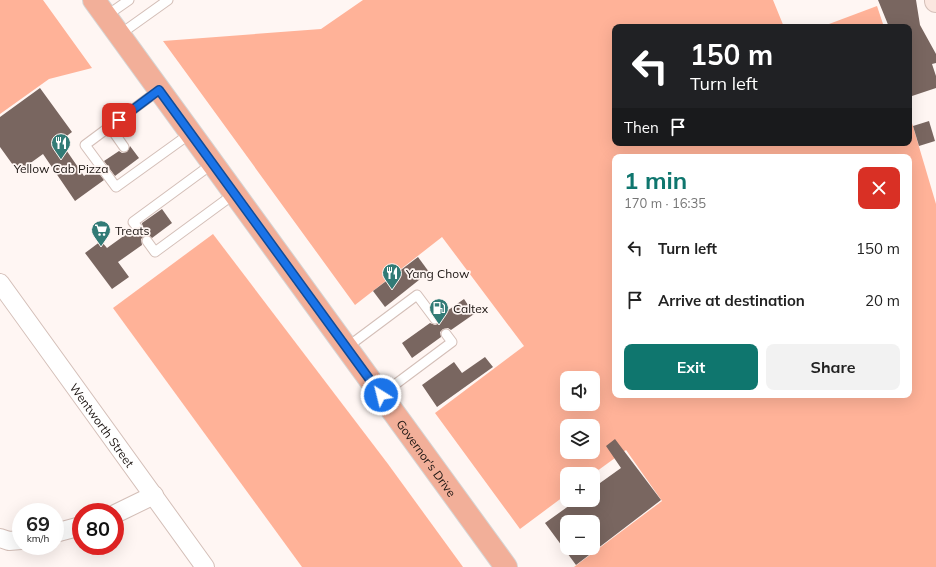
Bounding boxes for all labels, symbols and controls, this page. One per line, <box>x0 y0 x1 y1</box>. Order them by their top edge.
text: 150 m <box>690 37 773 72</box>
icon: left <box>624 40 676 92</box>
text: Turn left <box>690 72 758 95</box>
pin <box>102 103 136 137</box>
icon: arrive <box>108 109 130 131</box>
icon: arrive <box>667 116 689 138</box>
text: Then <box>624 118 659 137</box>
restaurant icon: Yellow Cab Pizza <box>50 132 72 160</box>
place label: Yellow Cab Pizza <box>13 161 108 176</box>
text: 1 min <box>624 165 687 195</box>
button: close <box>858 167 900 209</box>
text: 170 m · 16:35 <box>624 195 706 211</box>
supermarket icon: Treats <box>90 219 112 247</box>
place label: Treats <box>115 223 150 238</box>
icon: left <box>624 237 646 259</box>
text: Turn left <box>658 239 717 258</box>
text: 150 m <box>856 239 900 258</box>
restaurant icon: Yang Chow <box>381 262 403 290</box>
place label: Yang Chow <box>405 266 470 281</box>
icon: arrive <box>624 289 646 311</box>
text: Arrive at destination <box>658 291 805 310</box>
text: 20 m <box>865 291 900 310</box>
fuel station icon: Caltex <box>428 297 450 325</box>
place label: Caltex <box>453 301 489 316</box>
button: Exit <box>624 344 758 390</box>
button: Share <box>766 344 900 390</box>
map controls <box>560 371 600 555</box>
button: sound <box>560 371 600 411</box>
position arrow <box>360 374 402 416</box>
street label: Wentworth Street <box>67 380 138 470</box>
street label: Governor's Drive <box>394 416 460 499</box>
button: layers <box>560 419 600 459</box>
button: + <box>560 467 600 507</box>
speed limit sign: 80 <box>72 503 124 555</box>
text: 69 <box>26 511 50 536</box>
button: − <box>560 515 600 555</box>
text: km/h <box>27 532 49 545</box>

